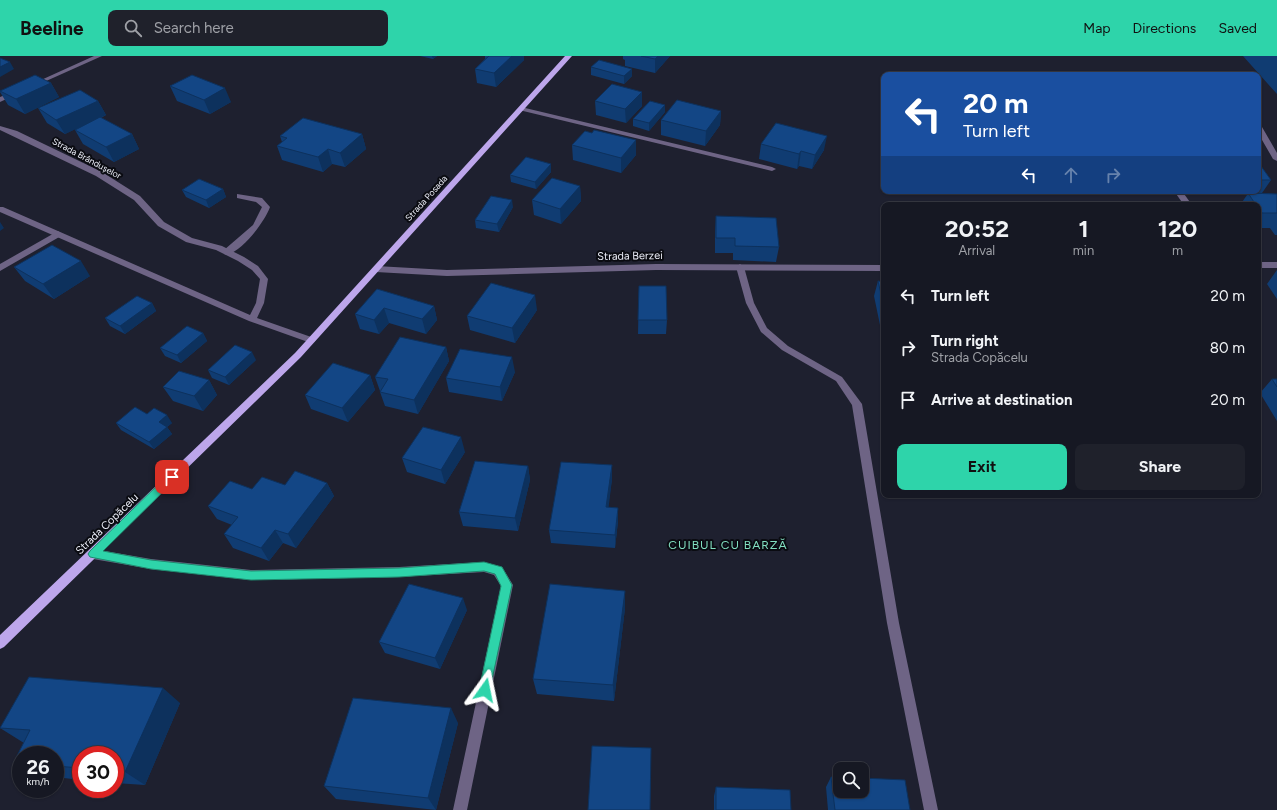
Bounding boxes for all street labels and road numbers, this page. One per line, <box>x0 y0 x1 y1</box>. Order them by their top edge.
street label: Strada Brândușelor <box>51 135 123 181</box>
street label: Strada Posada <box>403 173 450 223</box>
street label: Strada Berzei <box>597 249 663 263</box>
street label: Strada Copăcelu <box>73 491 141 557</box>

